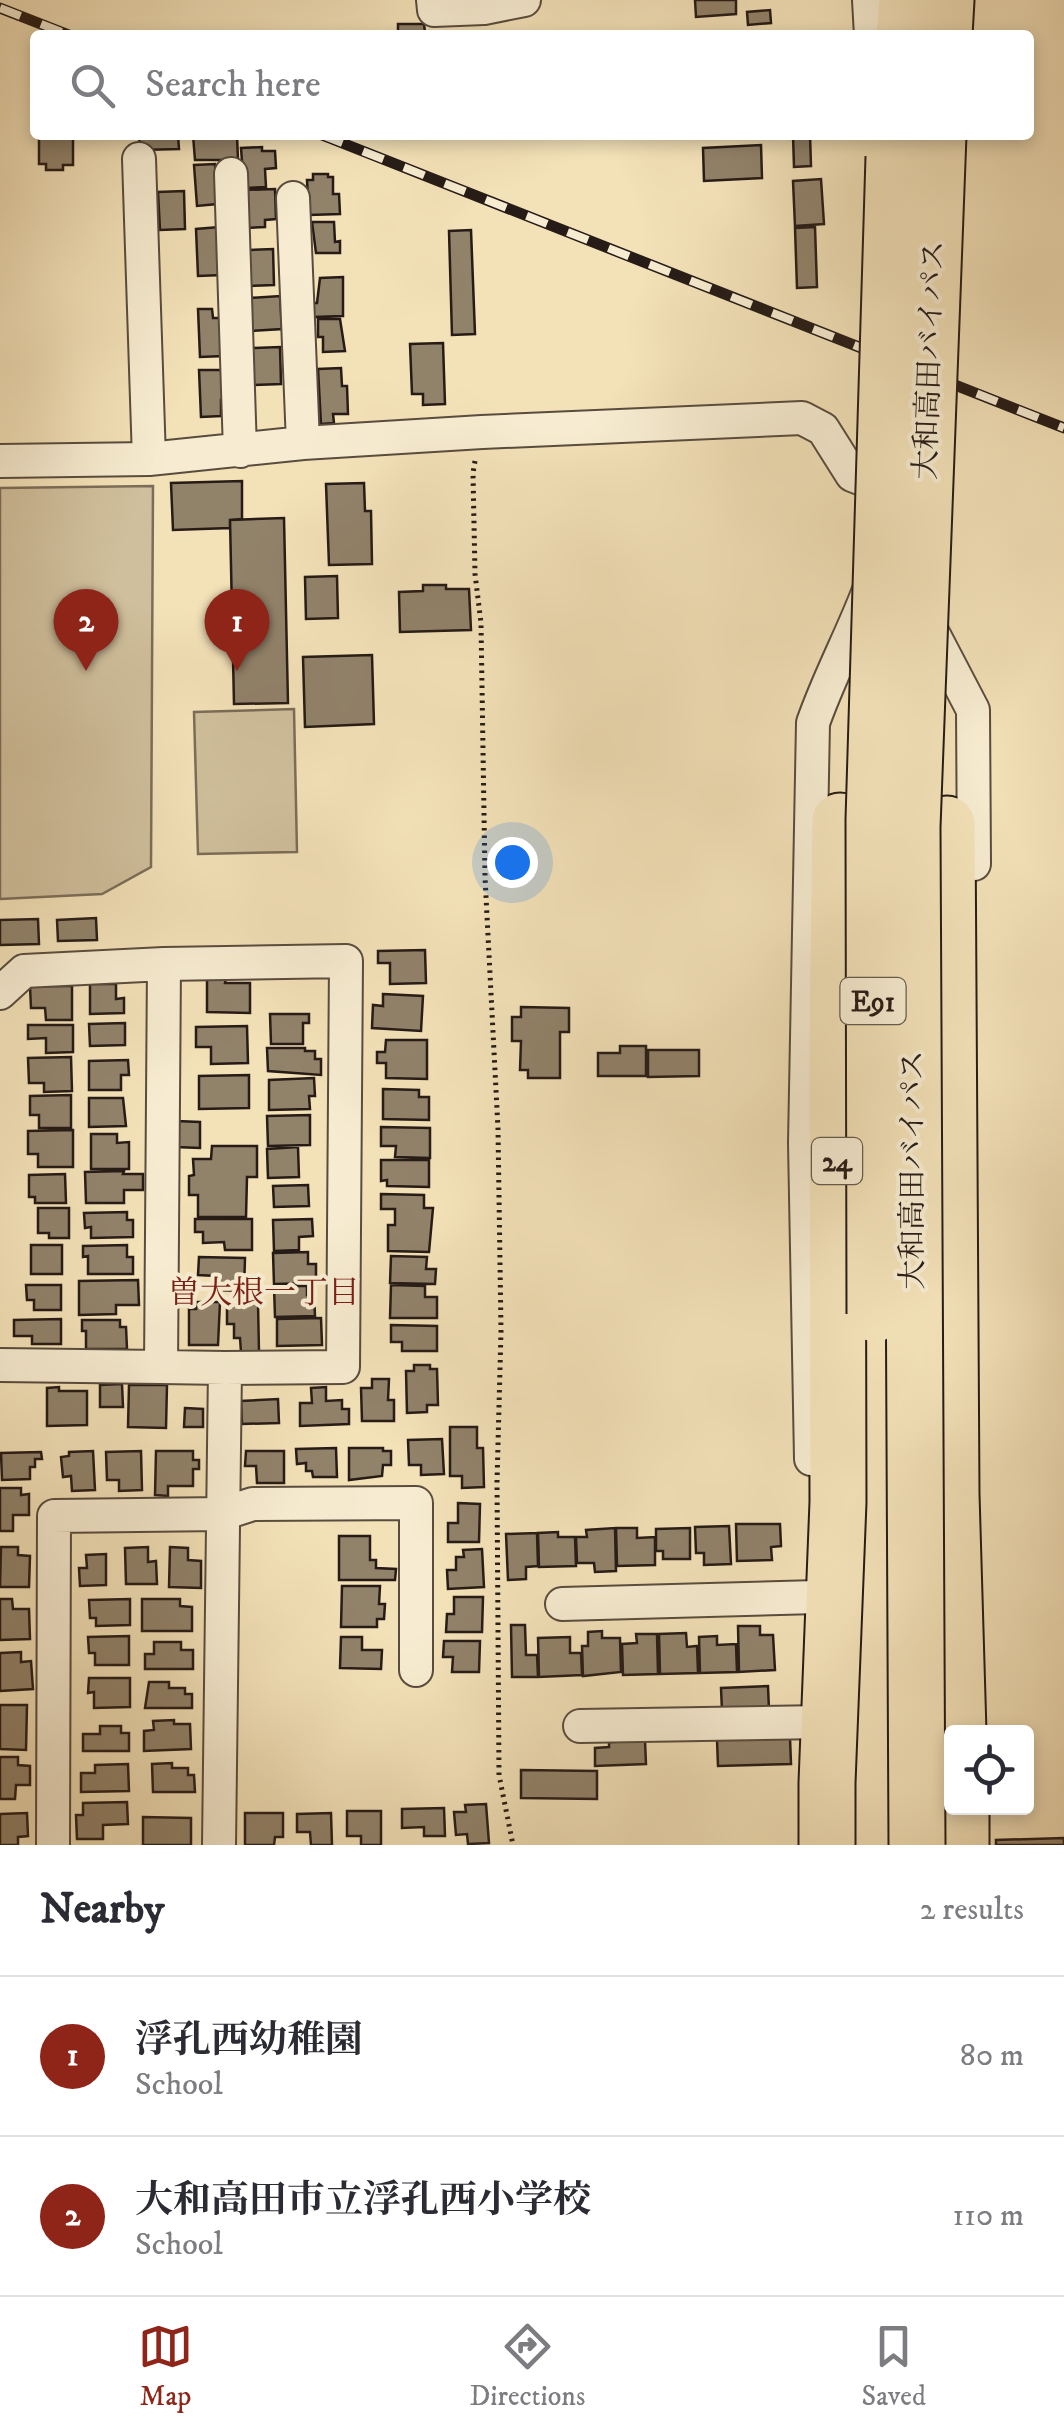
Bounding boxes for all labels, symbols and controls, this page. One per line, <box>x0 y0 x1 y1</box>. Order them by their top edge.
search box <box>30 30 1034 140</box>
icon: search <box>65 58 120 113</box>
text: Search here <box>145 61 321 109</box>
street label: 大和高田バイパス <box>908 240 953 480</box>
pin: 2 <box>54 588 118 671</box>
pin: 1 <box>204 588 270 671</box>
your location <box>487 837 538 888</box>
road number: E91 <box>840 978 906 1024</box>
street label: 大和高田バイパス <box>895 1050 932 1290</box>
road number: 24 <box>812 1138 862 1184</box>
district label: 曽大根一丁目 <box>168 1274 360 1314</box>
map controls <box>944 1725 1034 1815</box>
button: locate <box>944 1725 1034 1815</box>
text: Nearby <box>40 1884 164 1936</box>
text: 2 results <box>920 1890 1024 1930</box>
text: 浮孔西幼稚園 <box>135 2017 363 2065</box>
text: 1 <box>67 2036 78 2076</box>
text: 80 m <box>960 2036 1024 2076</box>
text: School <box>135 2065 223 2105</box>
text: 大和高田市立浮孔西小学校 <box>135 2177 591 2225</box>
text: 2 <box>65 2196 80 2236</box>
text: 110 m <box>952 2196 1024 2236</box>
text: School <box>135 2225 223 2265</box>
tab: Map <box>138 2319 193 2414</box>
tab: Directions <box>469 2319 585 2414</box>
tab: Saved <box>862 2319 926 2414</box>

